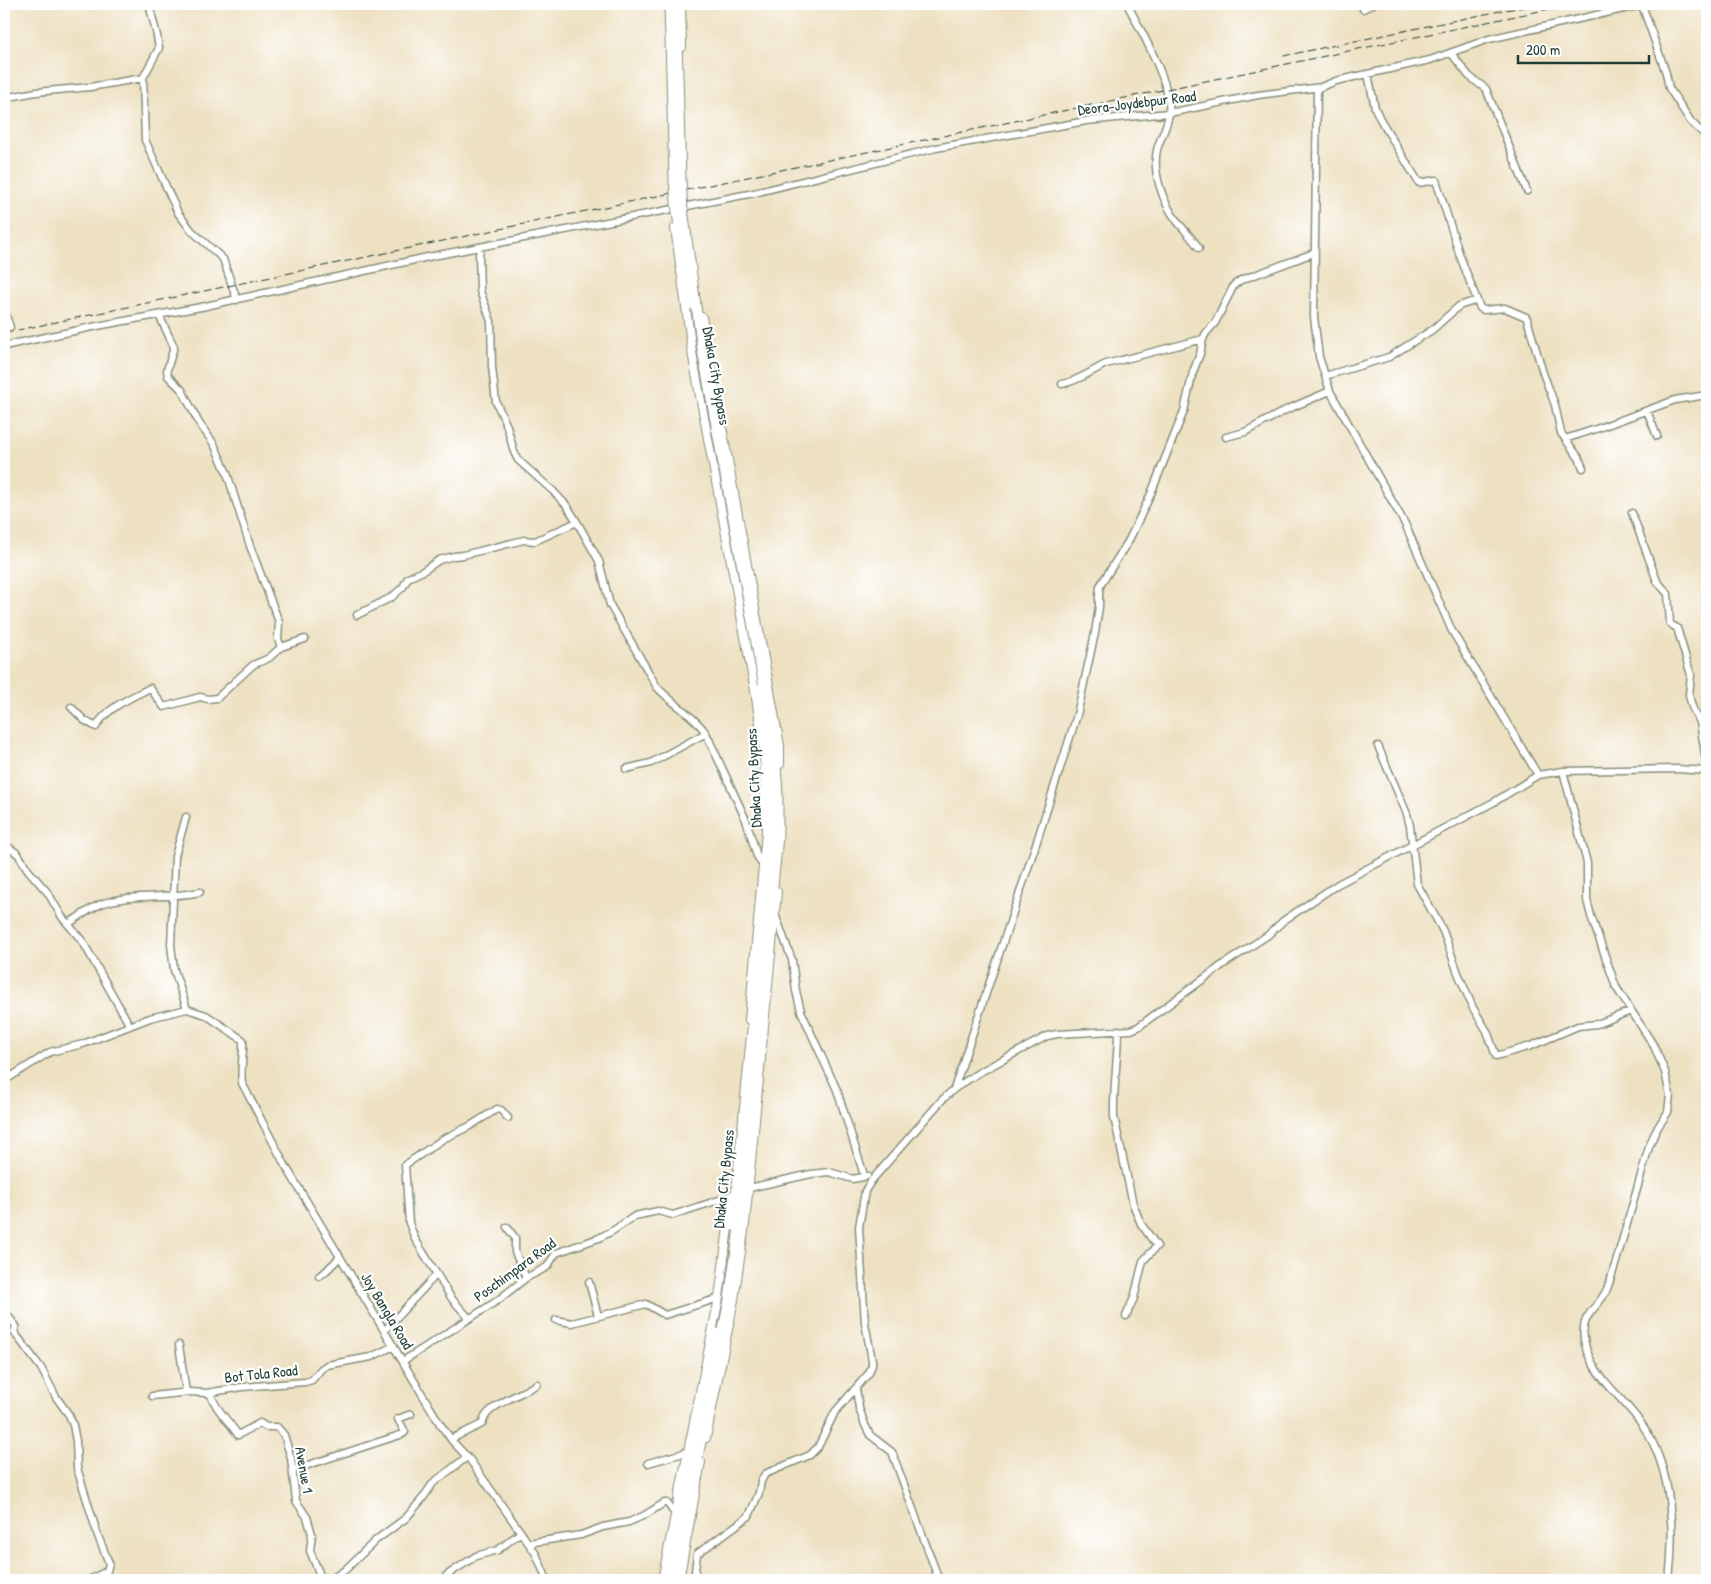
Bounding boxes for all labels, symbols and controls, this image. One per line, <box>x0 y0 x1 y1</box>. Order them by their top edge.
scale bar <box>1518 32 1650 64</box>
text: 200 m <box>1526 39 1560 60</box>
street label: Deora-Joydebpur Road <box>1077 85 1197 120</box>
street label: Dhaka City Bypass <box>698 325 735 427</box>
street label: Dhaka City Bypass <box>740 728 767 828</box>
street label: Dhaka City Bypass <box>708 1128 739 1229</box>
street label: Poschimpara Road <box>469 1233 560 1307</box>
street label: Joy Bangla Road <box>356 1268 419 1353</box>
street label: Bot Tola Road <box>223 1359 299 1388</box>
street label: Avenue 1 <box>290 1445 319 1495</box>

